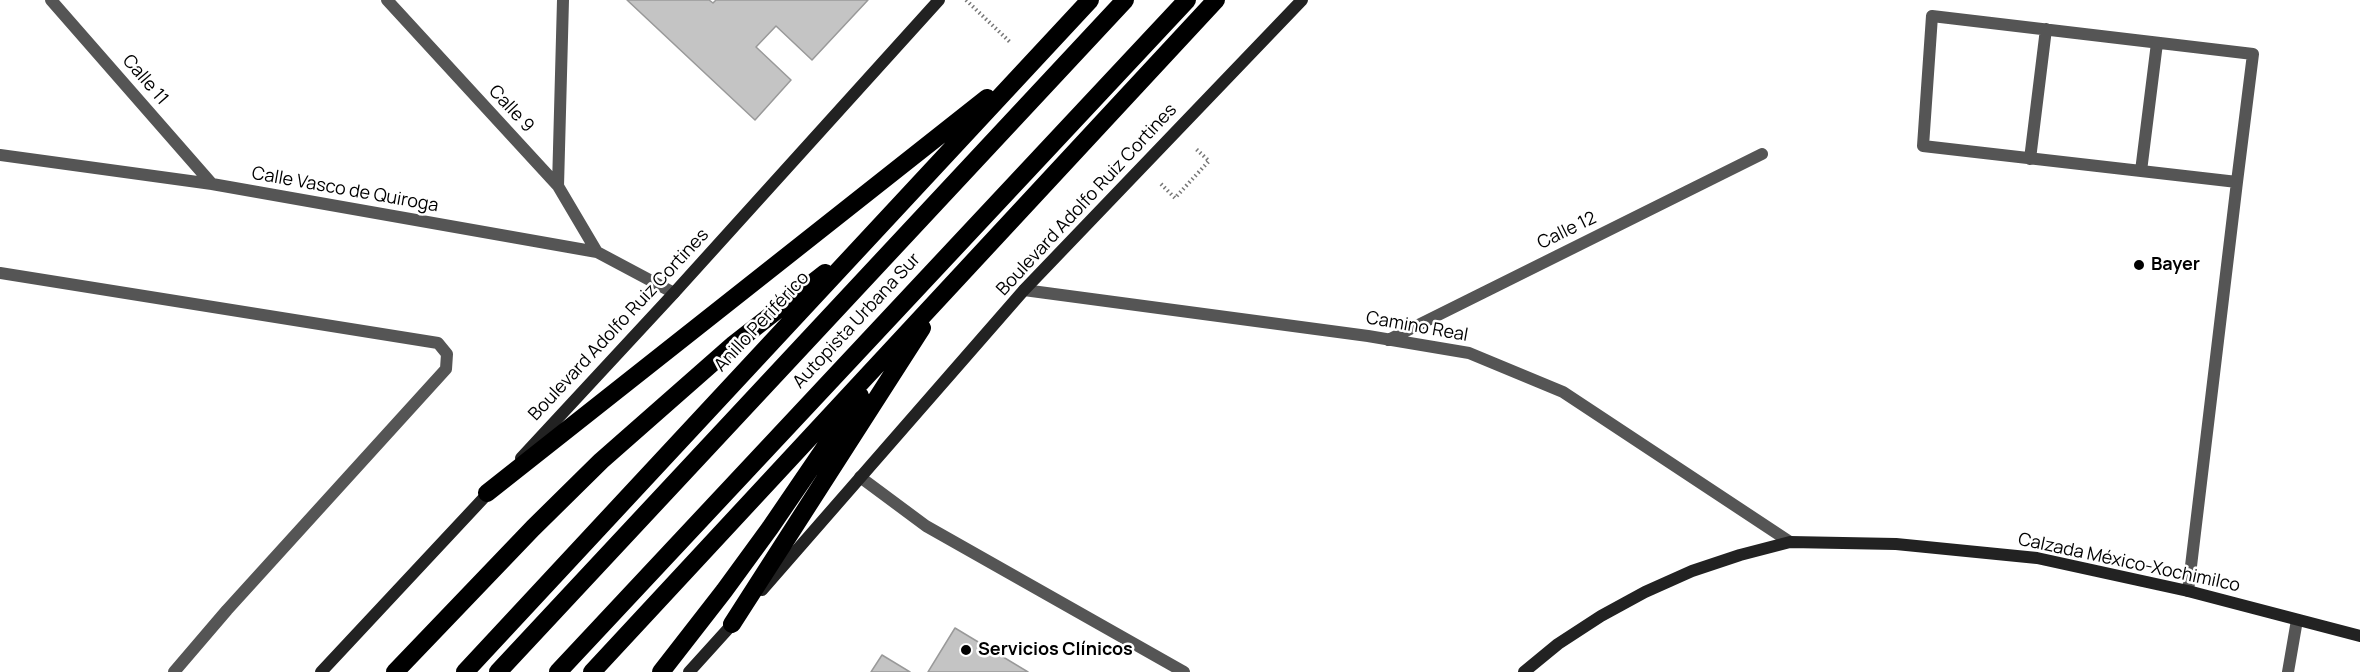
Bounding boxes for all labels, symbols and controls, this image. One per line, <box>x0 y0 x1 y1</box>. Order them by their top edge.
street label: Calle 11 <box>117 50 173 110</box>
street label: Calle 9 <box>484 81 538 137</box>
street label: Boulevard Adolfo Ruiz Cortines <box>992 100 1182 300</box>
street label: Calle Vasco de Quiroga <box>250 163 440 217</box>
street label: Calle 12 <box>1534 208 1600 254</box>
street label: Boulevard Adolfo Ruiz Cortines <box>524 225 714 425</box>
street label: Autopista Urbana Sur <box>789 249 925 393</box>
place label: Bayer <box>2151 254 2200 276</box>
marker: Bayer <box>2132 258 2146 272</box>
street label: Anillo Periférico <box>710 267 814 377</box>
street label: Camino Real <box>1364 307 1470 347</box>
street label: Calzada México-Xochimilco <box>2016 529 2242 597</box>
place label: Servicios Clínicos <box>978 639 1133 661</box>
marker: Servicios Clínicos <box>959 643 973 657</box>

